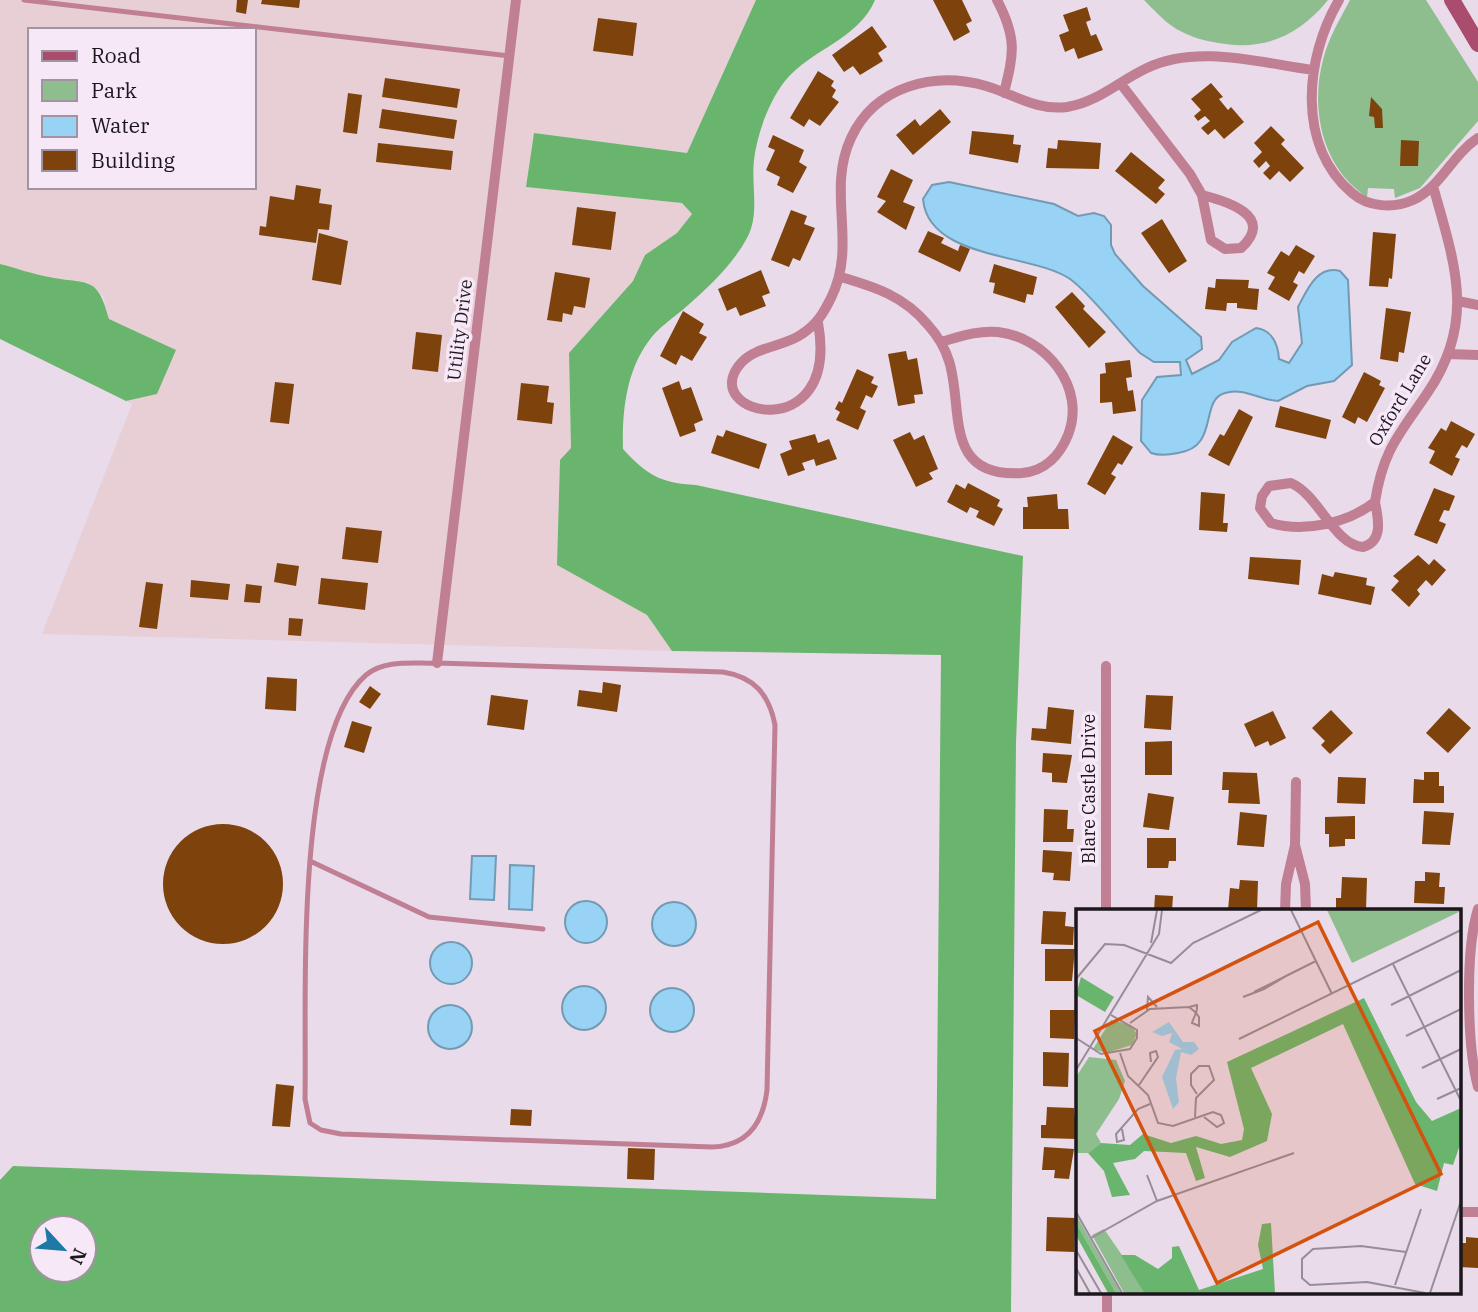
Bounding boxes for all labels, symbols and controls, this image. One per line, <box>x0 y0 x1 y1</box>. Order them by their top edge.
legend <box>28 28 256 189</box>
text: Road <box>91 41 141 69</box>
text: Park <box>91 76 138 104</box>
text: Water <box>91 111 150 139</box>
text: Building <box>91 146 176 174</box>
street label: Utility Drive <box>442 278 477 382</box>
street label: Oxford Lane <box>1363 349 1436 450</box>
street label: Blare Castle Drive <box>1077 714 1100 864</box>
inset map <box>1076 909 1460 1294</box>
north arrow <box>28 1214 98 1284</box>
text: N <box>64 1244 92 1268</box>

